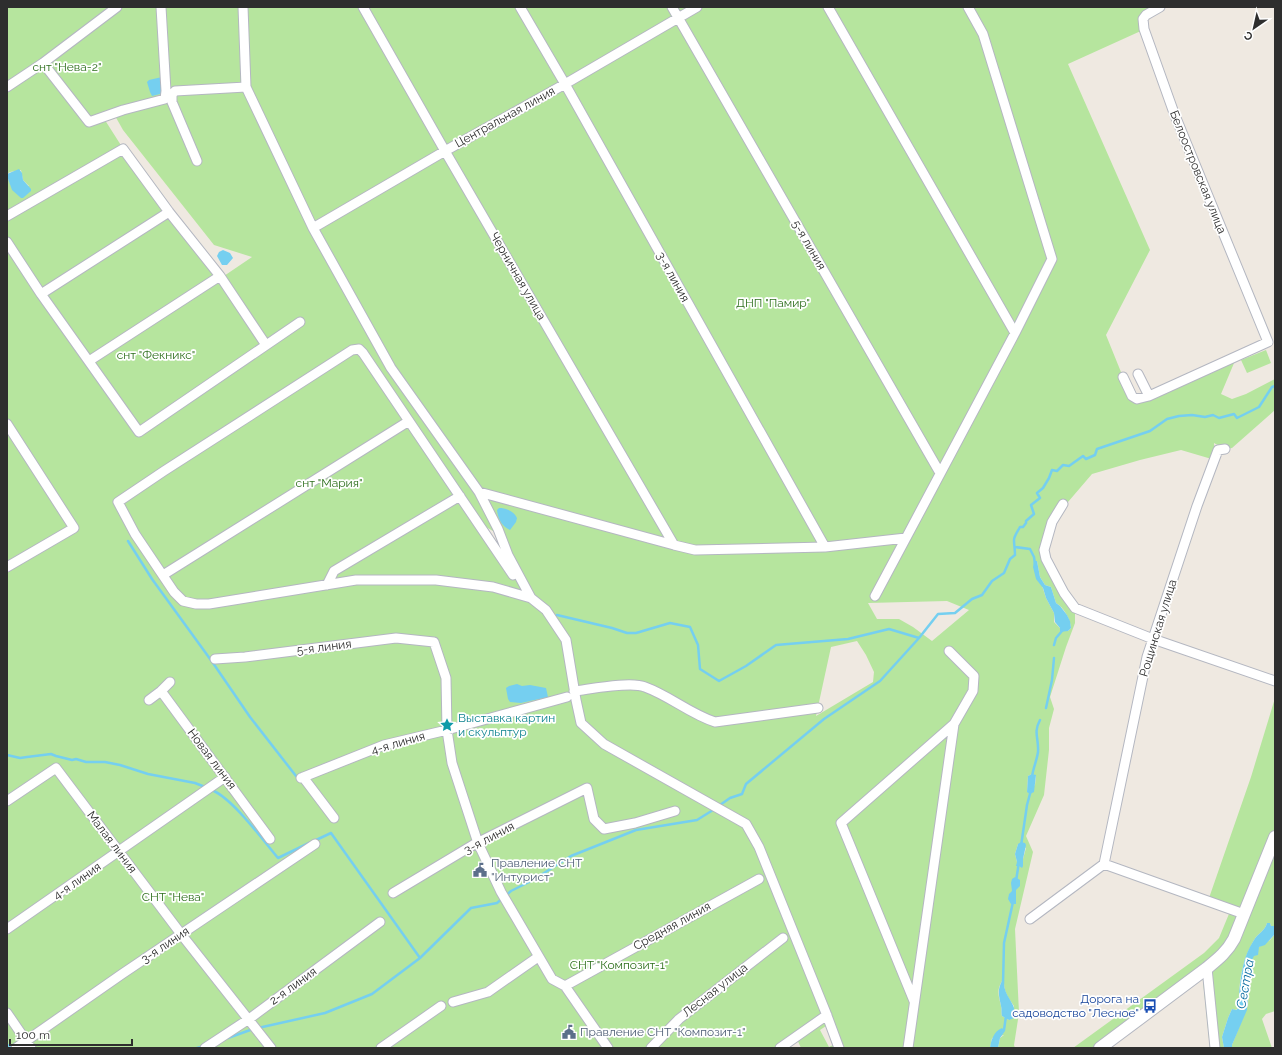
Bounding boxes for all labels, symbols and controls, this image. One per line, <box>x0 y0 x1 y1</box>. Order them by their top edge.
north arrow <box>1234 8 1274 48</box>
text: С <box>1242 28 1255 43</box>
park label: снт "Нева-2" <box>32 60 102 74</box>
street label: Центральная линия <box>452 84 558 150</box>
street label: Белоостровская улица <box>1167 108 1229 236</box>
street label: 5-я линия <box>789 218 829 272</box>
street label: Черничная улица <box>487 230 549 322</box>
street label: 3-я линия <box>654 250 692 304</box>
park label: ДНП "Памир" <box>736 296 810 310</box>
park label: снт "Фекникс" <box>117 348 195 362</box>
park label: снт "Мария" <box>296 476 362 490</box>
street label: Рощинская улица <box>1137 578 1179 678</box>
street label: 5-я линия <box>296 637 352 657</box>
place label: Выставка картин и скульптур <box>458 711 555 739</box>
place icon: Выставка картин и скульптур <box>439 717 455 733</box>
street label: Новая линия <box>185 726 239 792</box>
street label: 4-я линия <box>370 729 426 757</box>
street label: Малая линия <box>84 808 140 876</box>
street label: 3-я линия <box>461 819 517 857</box>
place label: Правление СНТ "Интурист" <box>491 856 583 884</box>
street label: 4-я линия <box>50 859 104 903</box>
public building icon: Правление СНТ "Интурист" <box>472 862 488 878</box>
park label: СНТ "Нева" <box>142 890 204 904</box>
street label: Средняя линия <box>631 899 713 953</box>
street label: 3-я линия <box>138 924 192 966</box>
park label: СНТ "Композит-1" <box>570 958 668 972</box>
water label: Сестра <box>1233 958 1257 1010</box>
street label: Лесная улица <box>680 960 750 1020</box>
street label: 2-я линия <box>267 964 319 1008</box>
place label: Дорога на садоводство "Лесное" <box>1012 992 1139 1020</box>
bus stop icon: Дорога на садоводство "Лесное" <box>1142 998 1158 1014</box>
scale bar <box>10 1021 132 1047</box>
public building icon: Правление СНТ "Композит-1" <box>561 1024 577 1040</box>
place label: Правление СНТ "Композит-1" <box>580 1025 745 1039</box>
text: 100 m <box>16 1028 50 1042</box>

